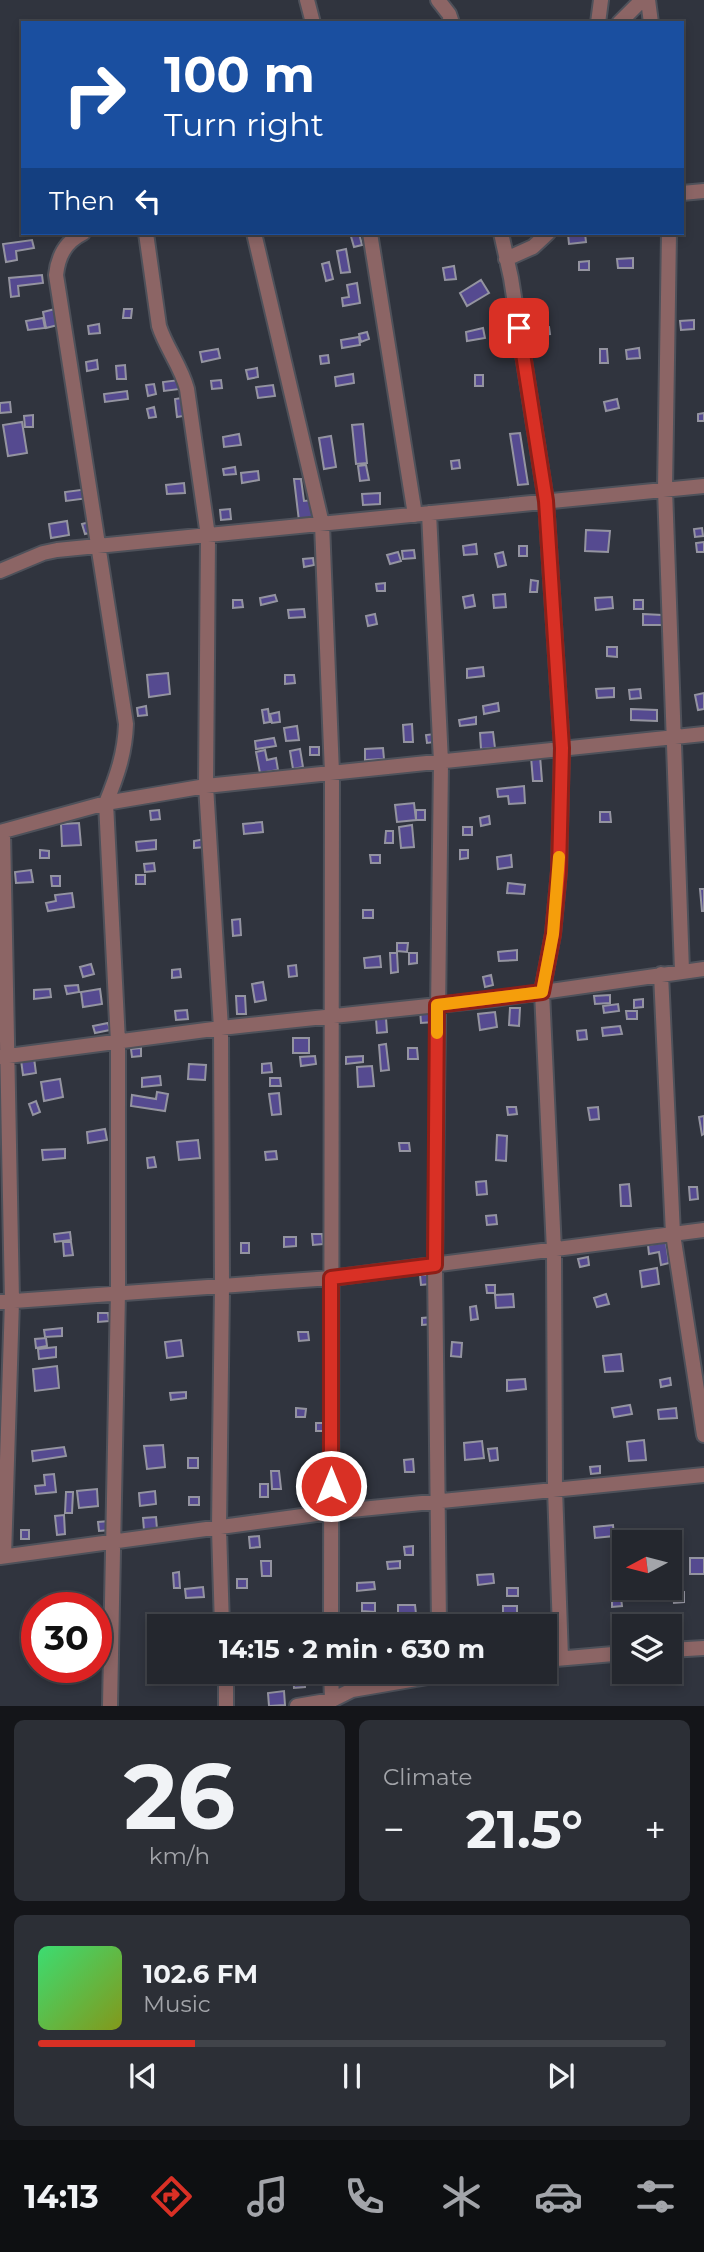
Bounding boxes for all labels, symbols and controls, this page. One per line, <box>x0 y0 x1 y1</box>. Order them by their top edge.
text: 100 m <box>164 45 315 104</box>
icon: right <box>49 49 140 140</box>
text: Turn right <box>164 105 324 144</box>
icon: left <box>129 182 167 220</box>
text: Then <box>49 185 115 217</box>
pin <box>489 298 549 358</box>
icon: arrive <box>500 309 538 347</box>
position arrow <box>294 1449 368 1523</box>
north arrow <box>612 1530 682 1600</box>
map controls <box>612 1530 682 1684</box>
speed limit sign: 30 <box>21 1592 112 1683</box>
button: layers <box>612 1614 682 1684</box>
text: 14:15 · 2 min · 630 m <box>219 1633 485 1665</box>
text: 26 <box>124 1741 235 1852</box>
text: Climate <box>383 1763 472 1791</box>
text: 21.5° <box>466 1798 583 1861</box>
text: − <box>383 1806 405 1853</box>
text: + <box>644 1806 666 1853</box>
text: km/h <box>149 1842 210 1870</box>
text: 102.6 FM <box>143 1958 258 1990</box>
text: Music <box>143 1990 211 2018</box>
icon: previous <box>124 2057 162 2095</box>
icon: pause <box>333 2057 371 2095</box>
icon: next <box>542 2057 580 2095</box>
icon: directions <box>147 2172 196 2221</box>
icon: music <box>243 2172 292 2221</box>
icon: phone <box>340 2172 389 2221</box>
icon: climate <box>437 2172 486 2221</box>
icon: car <box>534 2172 583 2221</box>
icon: filters <box>631 2172 680 2221</box>
text: 14:13 <box>24 2177 99 2216</box>

